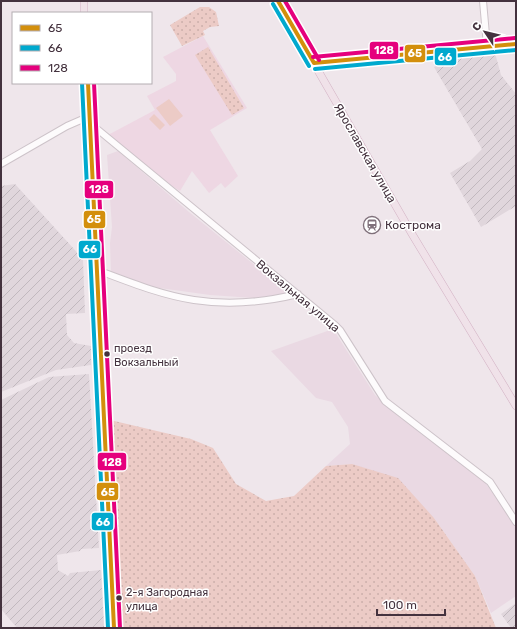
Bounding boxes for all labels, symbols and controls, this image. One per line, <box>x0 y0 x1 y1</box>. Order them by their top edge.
legend <box>12 12 152 84</box>
north arrow <box>465 12 505 52</box>
text: С <box>470 19 485 33</box>
text: 65 <box>48 21 62 35</box>
text: 66 <box>48 41 62 55</box>
line badge: 128 <box>369 41 399 60</box>
text: 128 <box>374 44 394 57</box>
line badge: 65 <box>404 44 426 63</box>
text: 65 <box>408 47 422 60</box>
line badge: 66 <box>434 47 457 66</box>
text: 66 <box>438 51 452 64</box>
text: 128 <box>48 61 68 75</box>
street label: Ярославская улица <box>331 101 399 205</box>
line badge: 128 <box>84 180 114 199</box>
text: 128 <box>89 183 109 196</box>
line badge: 65 <box>83 210 106 229</box>
text: 65 <box>87 213 101 226</box>
station icon: Кострома <box>362 215 382 235</box>
place label: Кострома <box>385 218 441 232</box>
line badge: 66 <box>78 240 101 259</box>
text: 66 <box>83 243 97 256</box>
street label: Вокзальная улица <box>253 257 343 335</box>
place label: проезд Вокзальный <box>114 342 178 369</box>
marker: проезд Вокзальный <box>102 349 112 359</box>
line badge: 128 <box>97 452 127 471</box>
text: 128 <box>102 456 122 469</box>
line badge: 65 <box>96 482 119 501</box>
text: 65 <box>101 486 115 499</box>
line badge: 66 <box>91 512 114 531</box>
text: 66 <box>96 516 110 529</box>
place label: 2-я Загородная улица <box>126 586 208 613</box>
scale bar <box>377 591 445 617</box>
marker: 2-я Загородная улица <box>114 593 124 603</box>
text: 100 m <box>383 598 417 612</box>

